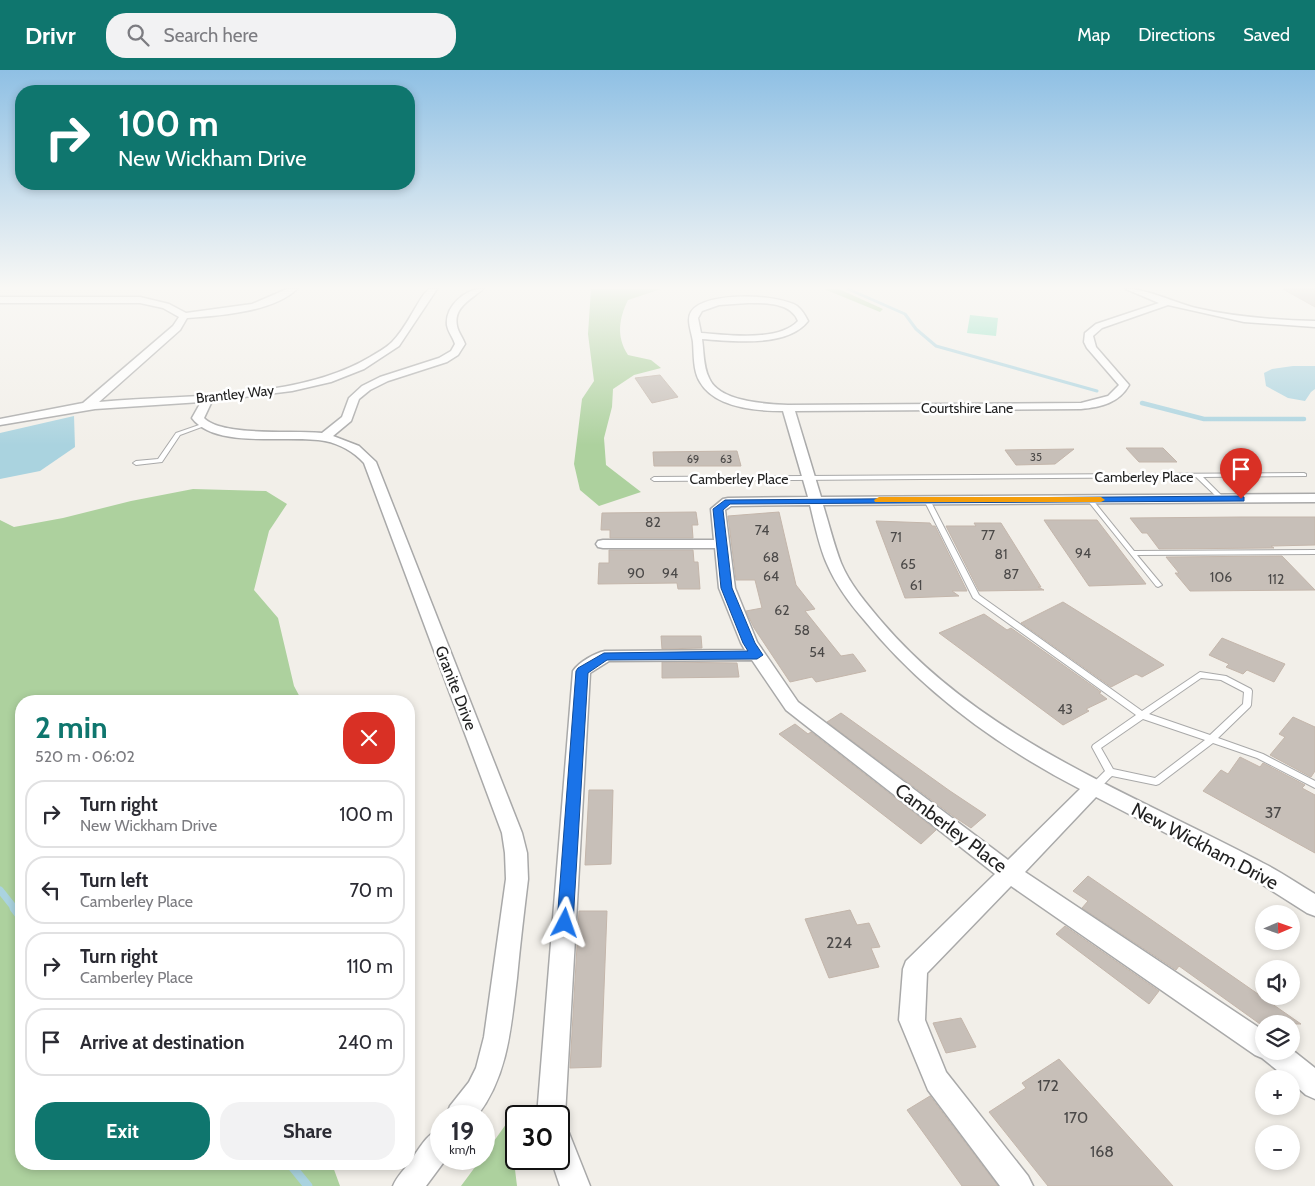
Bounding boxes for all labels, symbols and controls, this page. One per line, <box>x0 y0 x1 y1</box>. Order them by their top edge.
search box <box>106 13 456 58</box>
text: Drivr <box>25 21 76 50</box>
icon: search <box>124 21 152 49</box>
text: Search here <box>164 24 258 47</box>
text: Map <box>1077 24 1110 46</box>
text: Directions <box>1138 24 1215 46</box>
text: Saved <box>1243 24 1290 46</box>
text: 100 m <box>118 102 219 145</box>
icon: right <box>35 105 100 170</box>
text: New Wickham Drive <box>118 145 307 172</box>
street label: Brantley Way <box>195 381 275 407</box>
street label: Courtshire Lane <box>921 399 1013 417</box>
pin <box>1220 448 1262 499</box>
house number: 35 <box>1030 450 1042 464</box>
house number: 69 <box>687 452 699 466</box>
house number: 63 <box>720 452 732 466</box>
icon: arrive <box>1227 455 1255 483</box>
street label: Camberley Place <box>1095 468 1193 486</box>
street label: Camberley Place <box>690 470 788 488</box>
house number: 82 <box>645 513 661 531</box>
house number: 74 <box>755 521 769 539</box>
house number: 77 <box>981 526 995 544</box>
house number: 71 <box>890 528 902 546</box>
house number: 94 <box>1075 544 1091 562</box>
house number: 81 <box>994 545 1008 563</box>
house number: 68 <box>763 548 779 566</box>
house number: 65 <box>900 555 916 573</box>
house number: 90 <box>627 564 645 582</box>
house number: 94 <box>662 564 678 582</box>
house number: 87 <box>1003 565 1019 583</box>
house number: 64 <box>763 567 779 585</box>
house number: 106 <box>1210 568 1232 586</box>
house number: 112 <box>1268 570 1284 588</box>
house number: 61 <box>910 576 922 594</box>
house number: 62 <box>774 601 790 619</box>
house number: 58 <box>794 621 810 639</box>
street label: Granite Drive <box>431 643 481 733</box>
house number: 54 <box>809 643 825 661</box>
house number: 43 <box>1057 700 1073 718</box>
text: 2 min <box>35 709 107 746</box>
button: close <box>343 712 395 764</box>
text: 520 m · 06:02 <box>35 747 135 766</box>
street label: Camberley Place <box>890 778 1012 878</box>
text: Turn right <box>80 793 158 816</box>
street label: New Wickham Drive <box>1128 798 1283 895</box>
icon: right <box>37 800 65 828</box>
text: 100 m <box>339 803 393 826</box>
house number: 37 <box>1265 803 1281 822</box>
text: New Wickham Drive <box>80 816 217 835</box>
text: Turn left <box>80 869 148 892</box>
icon: left <box>37 876 65 904</box>
text: 70 m <box>349 879 393 902</box>
text: Camberley Place <box>80 892 193 911</box>
position arrow <box>538 896 590 948</box>
north arrow <box>1255 905 1300 950</box>
map controls <box>1255 905 1300 1170</box>
house number: 224 <box>826 933 852 952</box>
text: Turn right <box>80 945 158 968</box>
icon: right <box>37 952 65 980</box>
text: 110 m <box>346 955 393 978</box>
button: sound <box>1255 960 1300 1005</box>
text: Camberley Place <box>80 968 193 987</box>
button: layers <box>1255 1015 1300 1060</box>
icon: arrive <box>37 1028 65 1056</box>
text: Arrive at destination <box>80 1031 244 1054</box>
text: 240 m <box>338 1031 393 1054</box>
button: + <box>1255 1070 1300 1115</box>
house number: 172 <box>1037 1076 1059 1095</box>
button: Exit <box>35 1102 210 1160</box>
button: Share <box>220 1102 395 1160</box>
speed limit sign: 30 <box>505 1105 570 1170</box>
house number: 170 <box>1064 1108 1088 1127</box>
text: 19 <box>451 1116 474 1146</box>
button: − <box>1255 1125 1300 1170</box>
text: km/h <box>449 1142 476 1157</box>
house number: 168 <box>1090 1142 1114 1161</box>

